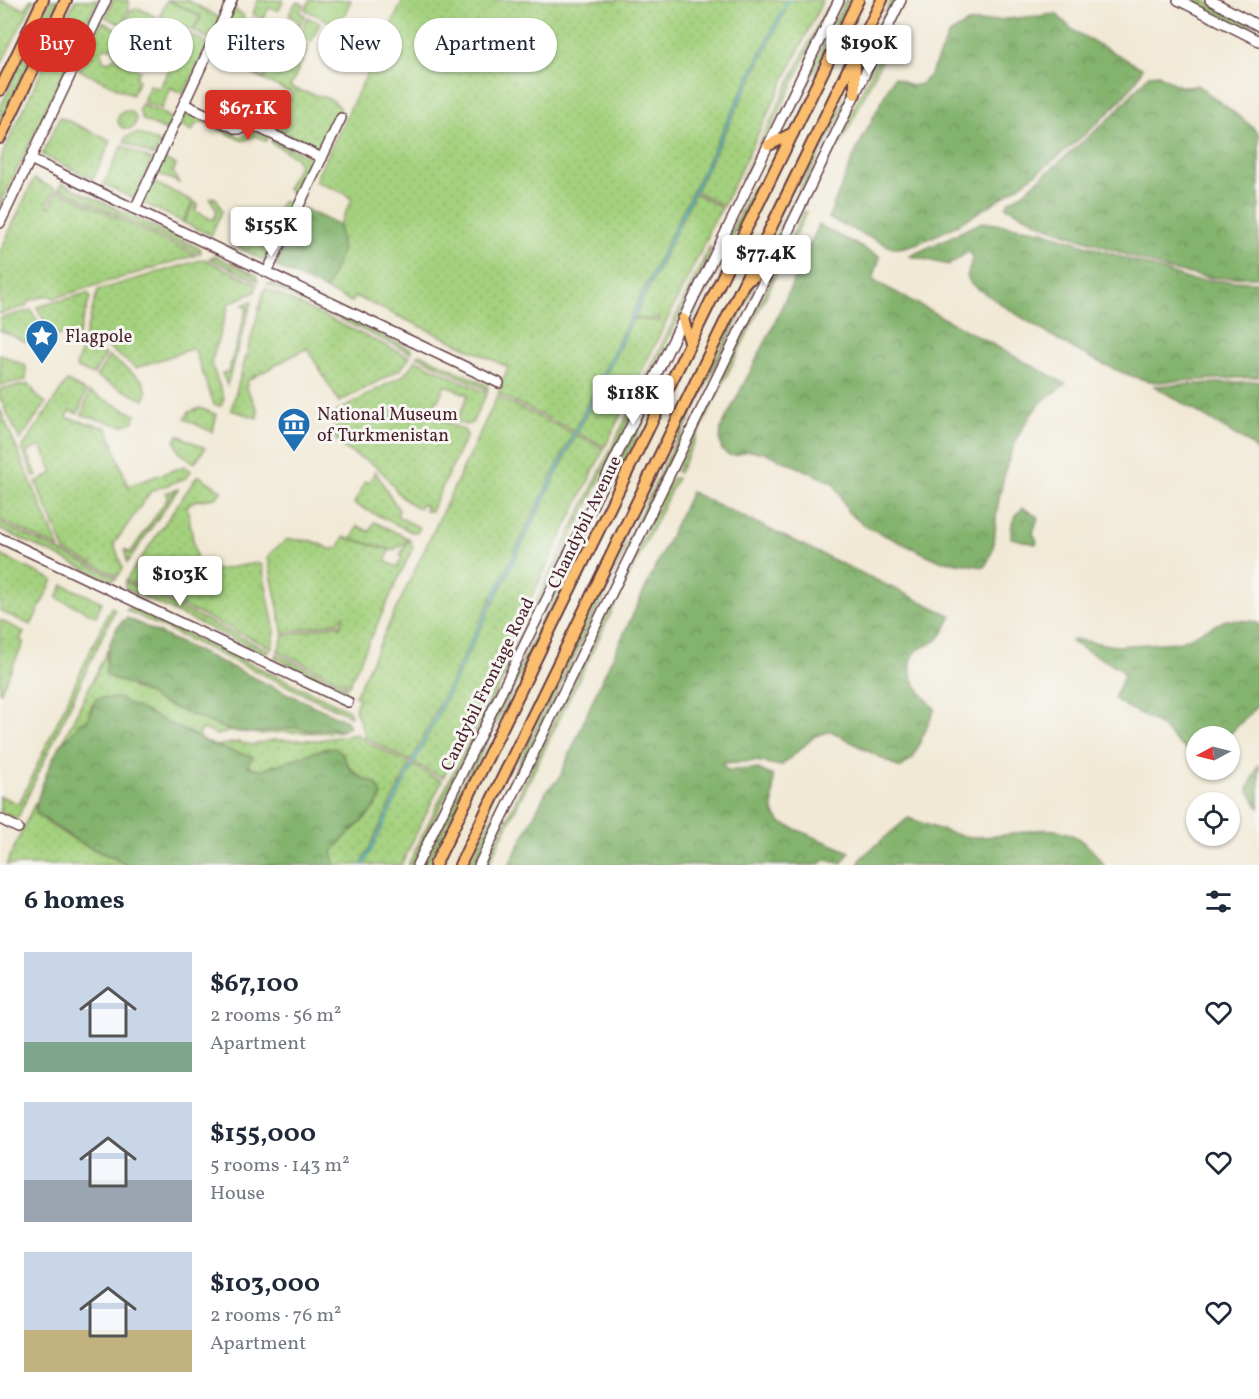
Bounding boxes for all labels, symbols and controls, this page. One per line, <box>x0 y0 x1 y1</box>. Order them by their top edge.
chip: Buy <box>18 18 96 72</box>
chip: Rent <box>108 18 193 72</box>
chip: Filters <box>205 18 306 72</box>
chip: New <box>318 18 402 72</box>
chip: Apartment <box>414 18 557 72</box>
pin: $190K <box>827 25 911 76</box>
text: $190K <box>840 30 898 58</box>
pin: $67.1K <box>199 90 297 141</box>
text: $67.1K <box>219 95 277 123</box>
pin: $155K <box>229 207 313 258</box>
text: $155K <box>245 212 297 240</box>
pin: $77.4K <box>717 235 815 286</box>
text: $77.4K <box>736 240 796 268</box>
place icon: Flagpole <box>24 318 60 365</box>
place label: Flagpole <box>65 325 132 350</box>
pin: $118K <box>591 375 675 426</box>
text: $118K <box>607 380 659 408</box>
place label: National Museum of Turkmenistan <box>317 403 458 449</box>
museum icon: National Museum of Turkmenistan <box>276 406 312 453</box>
street label: Chandybil Avenue <box>542 452 628 593</box>
pin: $103K <box>138 556 222 607</box>
text: $103K <box>152 561 208 589</box>
street label: Candybil Frontage Road <box>435 594 541 776</box>
north arrow <box>1186 726 1240 780</box>
map controls <box>1186 726 1240 846</box>
button: locate <box>1186 792 1240 846</box>
text: 6 homes <box>24 883 125 919</box>
icon: filters <box>1202 885 1235 918</box>
text: $67,100 <box>210 966 299 1002</box>
icon: home <box>72 976 144 1048</box>
icon: heart <box>1202 996 1235 1029</box>
text: 2 rooms · 56 m² <box>210 1002 341 1030</box>
text: Apartment <box>210 1030 306 1058</box>
text: $155,000 <box>210 1116 316 1152</box>
icon: home <box>72 1126 144 1198</box>
icon: heart <box>1202 1146 1235 1179</box>
text: 5 rooms · 143 m² <box>210 1152 350 1180</box>
text: House <box>210 1180 265 1208</box>
text: $103,000 <box>210 1266 320 1302</box>
icon: home <box>72 1276 144 1348</box>
icon: heart <box>1202 1296 1235 1329</box>
text: 2 rooms · 76 m² <box>210 1302 342 1330</box>
text: Apartment <box>210 1330 306 1358</box>

